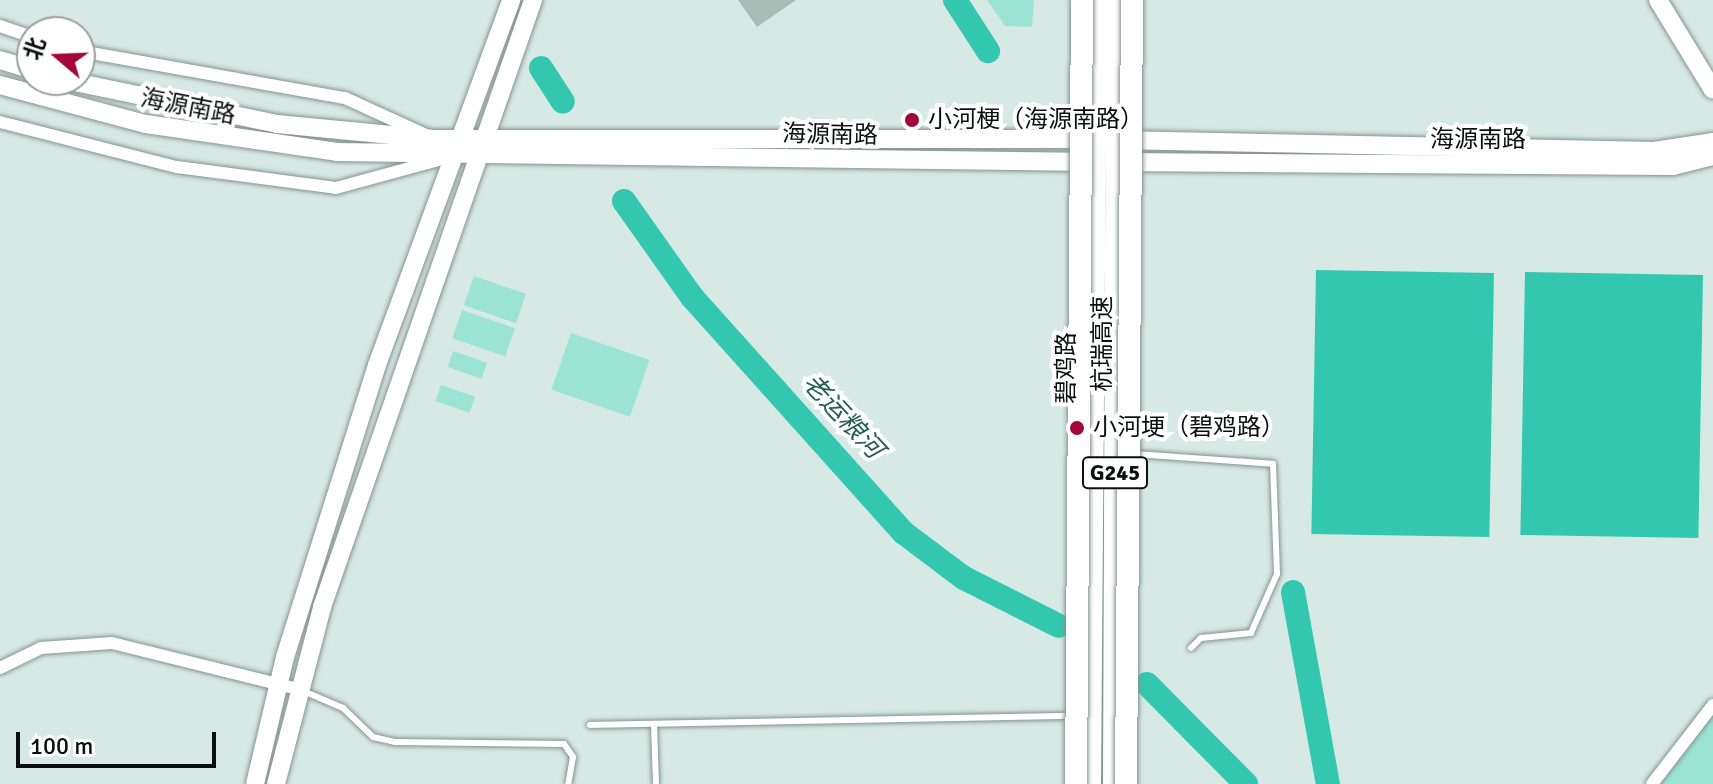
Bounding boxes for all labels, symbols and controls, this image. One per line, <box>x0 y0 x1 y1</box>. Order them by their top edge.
north arrow <box>16 16 96 96</box>
text: 北 <box>18 34 51 63</box>
street label: 海源南路 <box>138 84 238 130</box>
place label: 小河梗（海源南路） <box>928 106 1144 134</box>
marker: 小河梗（海源南路） <box>903 111 921 129</box>
street label: 海源南路 <box>782 120 878 150</box>
street label: 海源南路 <box>1430 126 1526 154</box>
street label: 杭瑞高速 <box>1089 296 1117 392</box>
street label: 碧鸡路 <box>1053 332 1081 404</box>
water label: 老运粮河 <box>795 368 889 466</box>
place label: 小河埂（碧鸡路） <box>1093 414 1285 442</box>
marker: 小河埂（碧鸡路） <box>1068 419 1086 437</box>
road number: G245 <box>1081 455 1149 491</box>
scale bar <box>20 716 220 766</box>
text: 100 m <box>30 731 93 761</box>

